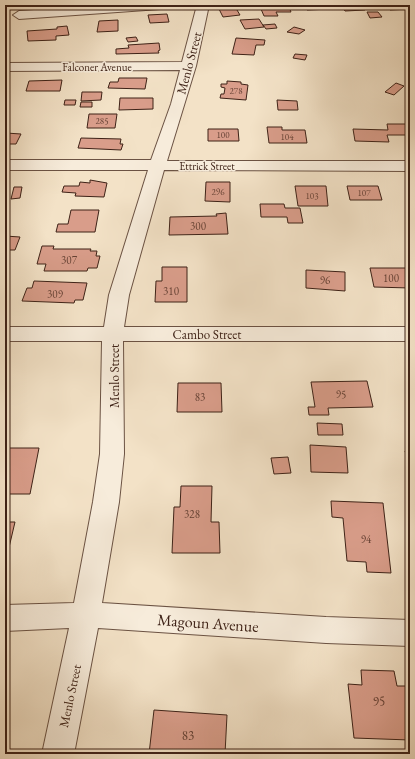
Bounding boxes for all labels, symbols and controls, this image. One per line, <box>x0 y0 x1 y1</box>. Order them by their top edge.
street label: Menlo Street <box>172 30 206 96</box>
street label: Falconer Avenue <box>62 60 132 74</box>
house number: 278 <box>230 85 242 97</box>
house number: 285 <box>96 115 108 127</box>
house number: 100 <box>217 129 230 141</box>
house number: 104 <box>281 131 294 143</box>
street label: Ettrick Street <box>179 159 235 173</box>
house number: 296 <box>212 186 225 198</box>
house number: 107 <box>358 187 371 199</box>
house number: 103 <box>306 190 318 202</box>
house number: 300 <box>190 219 206 233</box>
house number: 307 <box>61 253 78 267</box>
house number: 100 <box>383 271 399 285</box>
house number: 96 <box>320 273 331 287</box>
house number: 310 <box>163 284 179 298</box>
house number: 309 <box>47 287 64 301</box>
street label: Cambo Street <box>173 326 241 343</box>
street label: Menlo Street <box>106 344 123 408</box>
house number: 95 <box>336 387 346 401</box>
house number: 83 <box>195 390 205 404</box>
house number: 328 <box>184 507 200 521</box>
house number: 94 <box>361 532 372 546</box>
street label: Magoun Avenue <box>157 609 259 637</box>
street label: Menlo Street <box>55 663 85 729</box>
house number: 95 <box>373 693 385 710</box>
house number: 83 <box>182 727 194 744</box>

